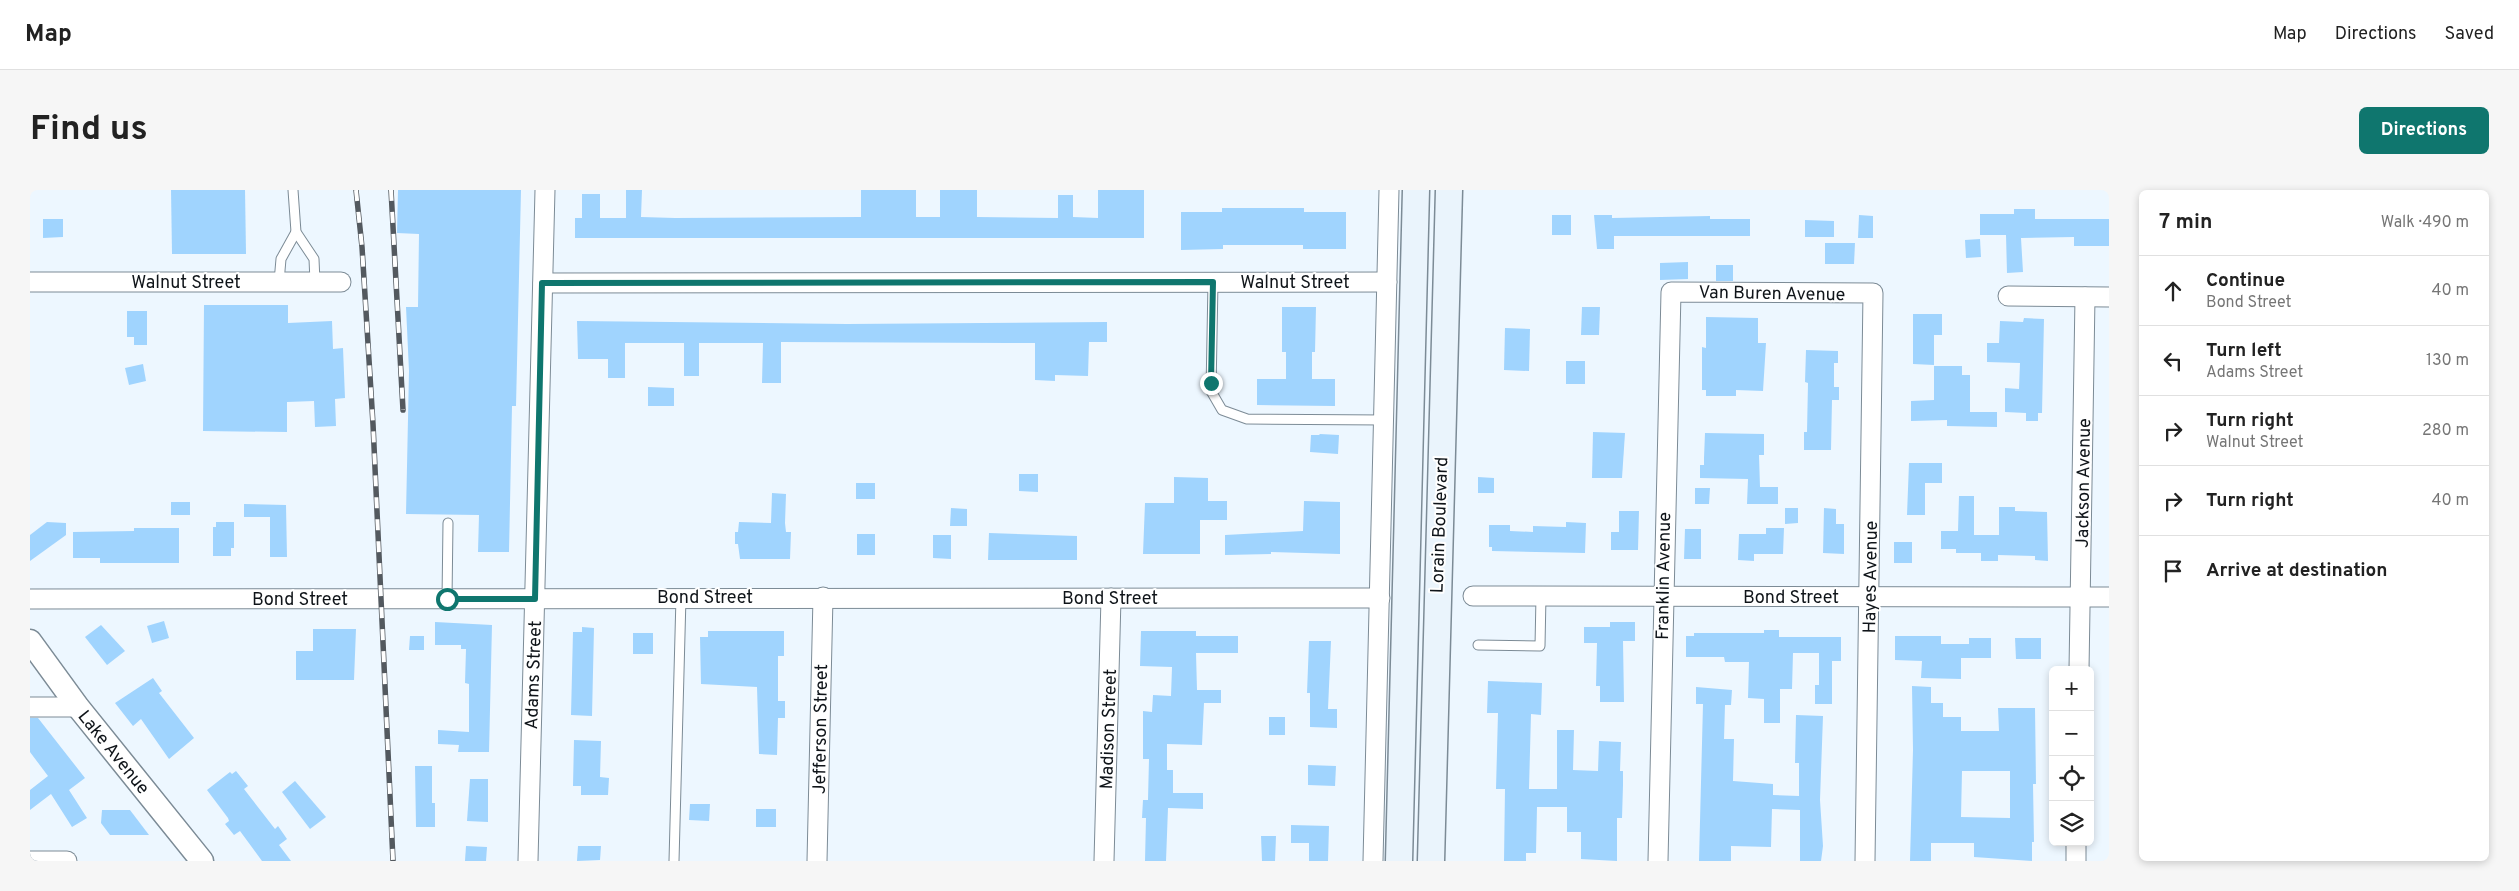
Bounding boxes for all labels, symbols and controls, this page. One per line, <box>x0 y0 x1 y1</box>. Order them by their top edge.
text: Map <box>25 20 72 50</box>
text: Map <box>2273 23 2307 46</box>
text: Directions <box>2335 23 2417 46</box>
text: Saved <box>2445 23 2494 46</box>
button: Directions <box>2359 107 2489 154</box>
text: Find us <box>30 108 148 152</box>
text: 7 min <box>2159 209 2212 236</box>
text: Walk · 490 m <box>2381 213 2469 233</box>
text: Continue <box>2206 269 2285 293</box>
street label: Walnut Street <box>131 272 241 295</box>
street label: Walnut Street <box>1240 272 1350 295</box>
icon: ahead <box>2159 277 2187 305</box>
text: 40 m <box>2431 281 2469 301</box>
street label: Van Buren Avenue <box>1698 282 1846 307</box>
text: Bond Street <box>2206 293 2292 313</box>
text: Turn left <box>2206 339 2282 363</box>
icon: left <box>2159 347 2187 375</box>
text: 130 m <box>2426 351 2469 371</box>
text: Adams Street <box>2206 363 2303 383</box>
route end <box>1200 372 1223 395</box>
text: Turn right <box>2206 409 2294 433</box>
icon: right <box>2159 417 2187 445</box>
street label: Jackson Avenue <box>2072 418 2097 548</box>
text: 280 m <box>2422 421 2469 441</box>
text: Walnut Street <box>2206 433 2304 453</box>
street label: Lorain Boulevard <box>1427 456 1454 594</box>
icon: right <box>2159 487 2187 515</box>
text: Turn right <box>2206 489 2294 513</box>
text: 40 m <box>2431 491 2469 511</box>
street label: Franklin Avenue <box>1652 512 1677 640</box>
street label: Hayes Avenue <box>1859 521 1884 633</box>
icon: arrive <box>2159 557 2187 585</box>
text: Arrive at destination <box>2206 559 2387 583</box>
street label: Bond Street <box>657 587 753 610</box>
street label: Bond Street <box>1743 587 1839 610</box>
route start <box>436 588 459 611</box>
street label: Bond Street <box>1062 588 1158 611</box>
street label: Bond Street <box>252 589 348 612</box>
street label: Adams Street <box>521 620 548 730</box>
street label: Jefferson Street <box>809 664 834 794</box>
map controls <box>2049 666 2094 846</box>
button: + <box>2049 666 2094 711</box>
street label: Madison Street <box>1096 668 1123 790</box>
street label: Lake Avenue <box>72 706 154 800</box>
button: − <box>2049 711 2094 756</box>
button: locate <box>2049 756 2094 801</box>
button: layers <box>2049 801 2094 846</box>

